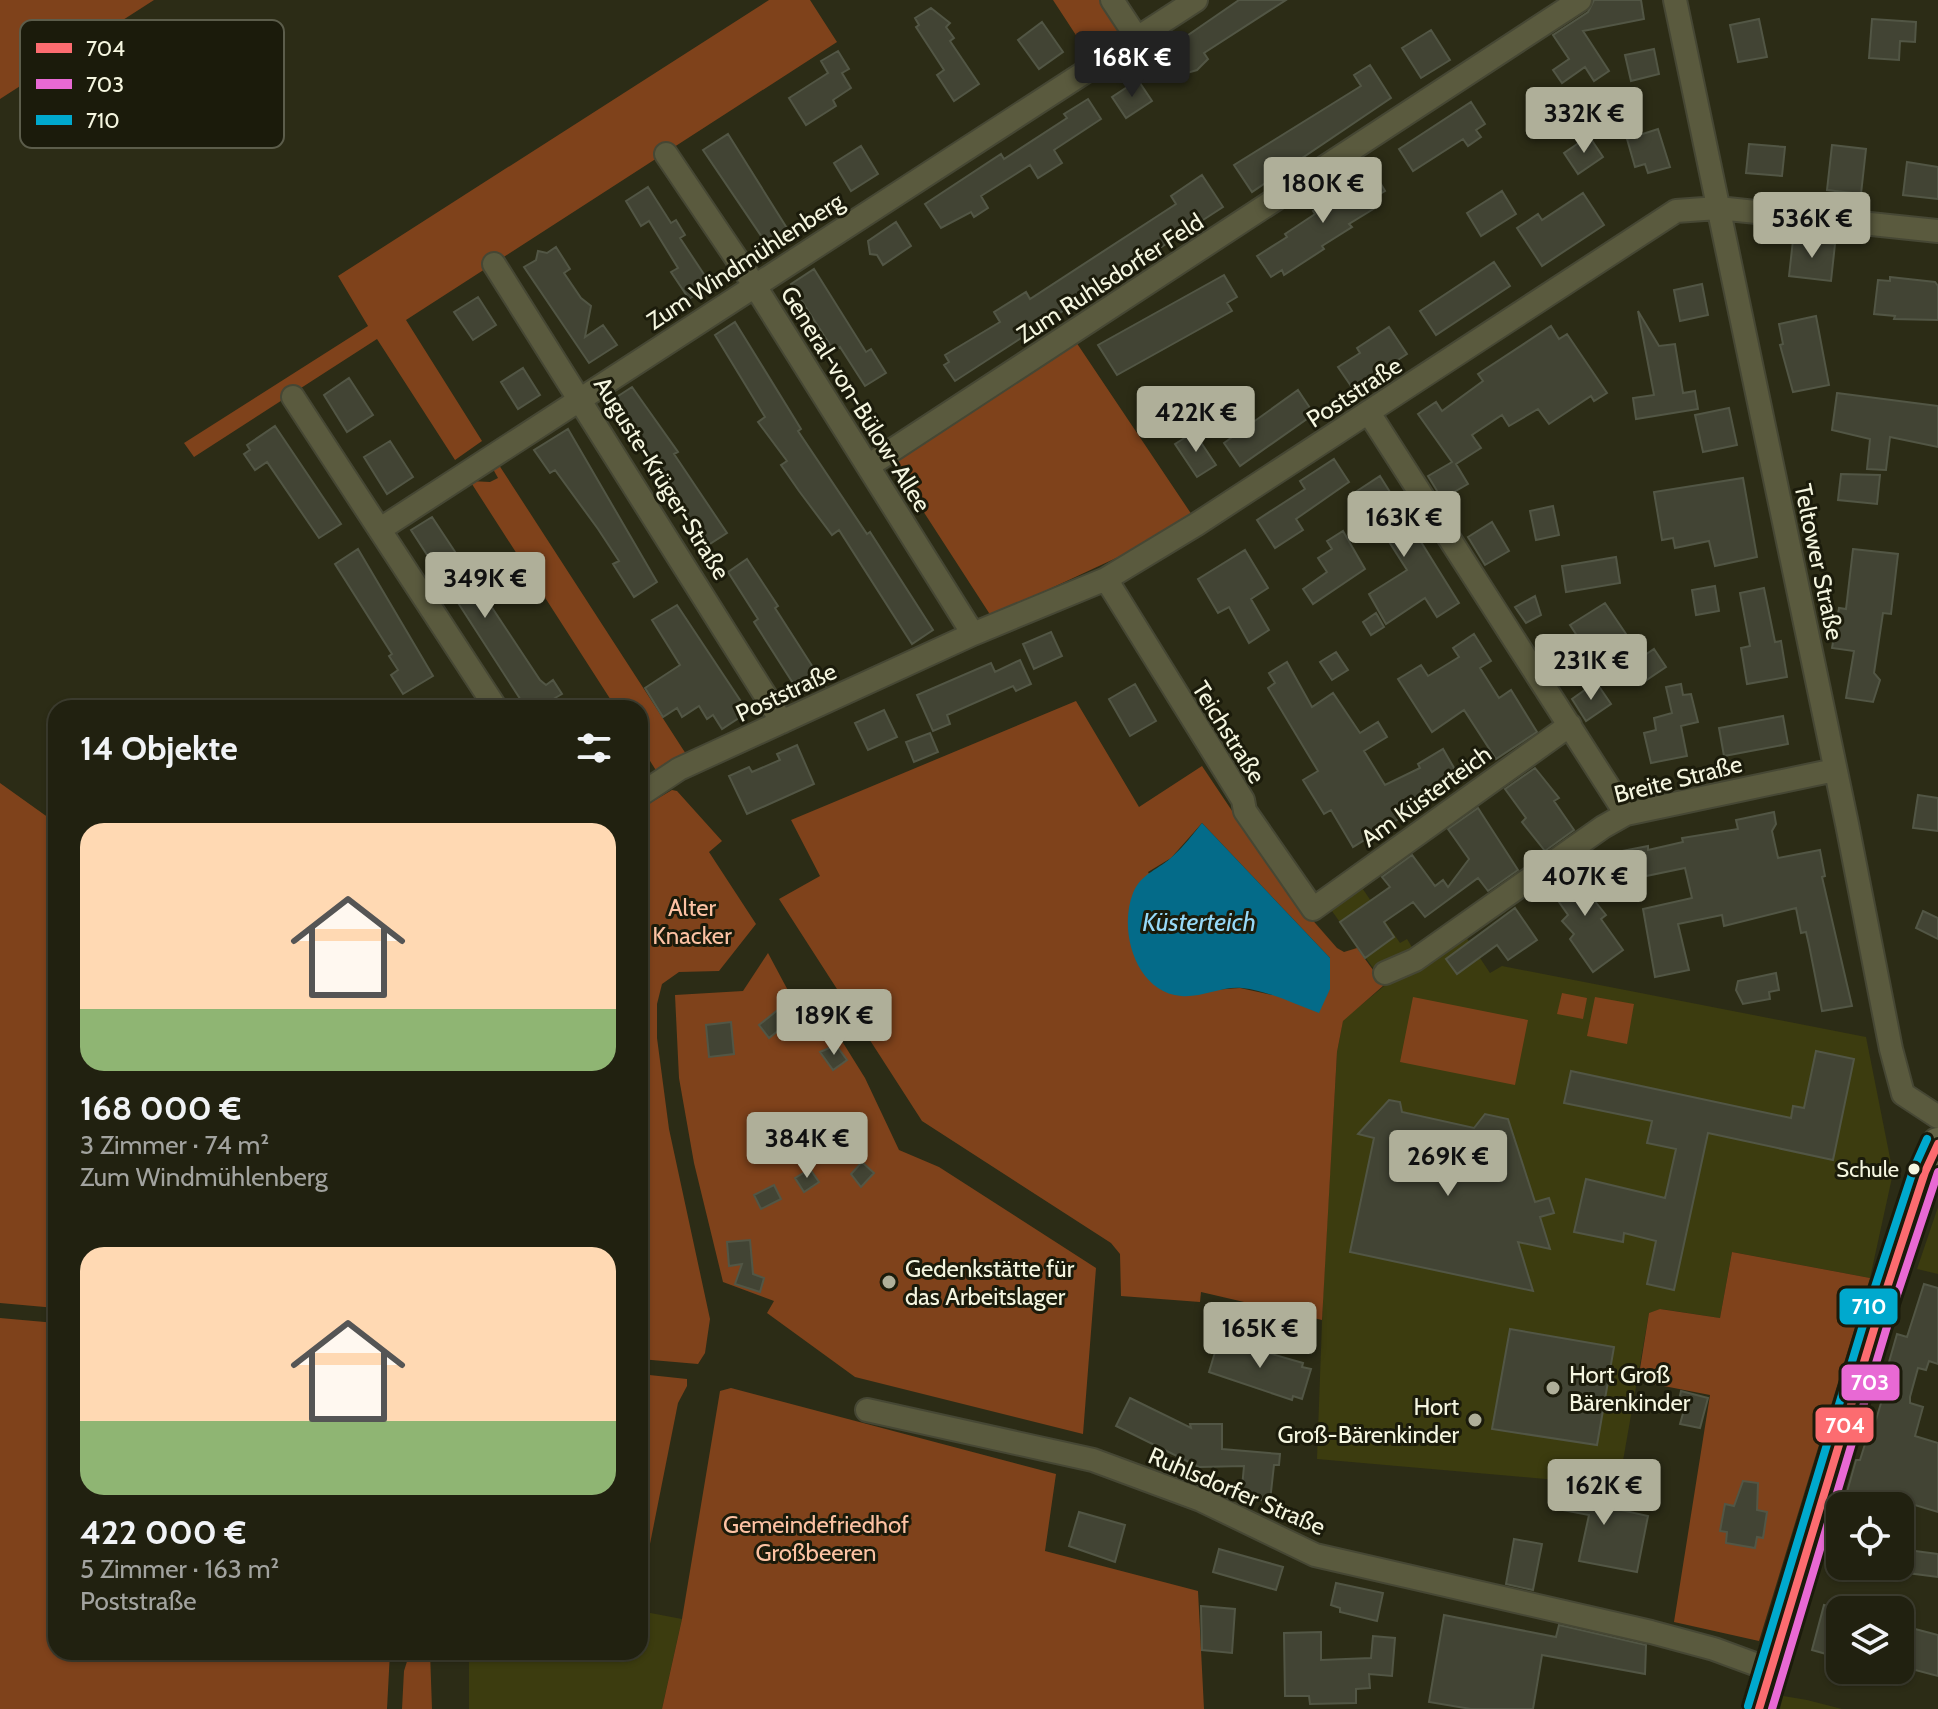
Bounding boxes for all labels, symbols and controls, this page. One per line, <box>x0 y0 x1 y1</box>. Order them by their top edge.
legend <box>20 20 284 148</box>
pin: 168K € <box>1067 31 1197 99</box>
text: 704 <box>86 35 125 62</box>
text: 168K € <box>1093 41 1171 73</box>
text: 703 <box>86 71 124 98</box>
pin: 332K € <box>1519 87 1649 155</box>
text: 332K € <box>1544 97 1624 129</box>
text: 710 <box>86 107 120 134</box>
pin: 180K € <box>1258 157 1388 225</box>
text: 180K € <box>1282 167 1364 199</box>
street label: Zum Windmühlenberg <box>641 186 850 335</box>
pin: 536K € <box>1747 192 1877 260</box>
text: 536K € <box>1771 202 1853 234</box>
street label: Zum Ruhlsdorfer Feld <box>1011 207 1209 349</box>
street label: General-von-Bülow-Allee <box>775 281 937 517</box>
street label: Poststraße <box>1301 351 1407 433</box>
street label: Auguste-Krüger-Straße <box>588 371 736 585</box>
pin: 422K € <box>1131 386 1261 454</box>
text: 422K € <box>1155 396 1237 428</box>
street label: Teltower Straße <box>1788 481 1850 643</box>
pin: 163K € <box>1339 491 1469 559</box>
text: 163K € <box>1365 501 1443 533</box>
pin: 349K € <box>420 552 550 620</box>
text: 349K € <box>443 562 527 594</box>
pin: 231K € <box>1526 634 1656 702</box>
text: 231K € <box>1553 644 1629 676</box>
street label: Poststraße <box>731 656 841 728</box>
street label: Teichstraße <box>1186 675 1272 789</box>
icon: filters <box>572 726 616 770</box>
text: 14 Objekte <box>80 727 238 769</box>
street label: Am Küsterteich <box>1355 739 1497 853</box>
street label: Breite Straße <box>1611 749 1745 809</box>
pin: 407K € <box>1520 850 1650 918</box>
text: 407K € <box>1542 860 1628 892</box>
icon: home <box>276 875 420 1019</box>
park label: Alter Knacker <box>652 893 732 950</box>
water label: Küsterteich <box>1142 906 1256 938</box>
pin: 189K € <box>769 989 899 1057</box>
text: 189K € <box>795 999 873 1031</box>
text: 168 000 € <box>80 1087 241 1129</box>
pin: 384K € <box>742 1112 872 1180</box>
text: 384K € <box>765 1122 849 1154</box>
text: 3 Zimmer · 74 m² <box>80 1129 269 1161</box>
pin: 269K € <box>1383 1130 1513 1198</box>
text: 269K € <box>1407 1140 1489 1172</box>
place label: Schule <box>1836 1156 1899 1183</box>
text: Zum Windmühlenberg <box>80 1161 328 1193</box>
marker: Schule <box>1906 1161 1922 1177</box>
place label: Gedenkstätte für das Arbeitslager <box>905 1254 1075 1311</box>
marker: Gedenkstätte für das Arbeitslager <box>880 1273 898 1291</box>
line badge: 710 <box>1838 1287 1899 1326</box>
text: 710 <box>1852 1293 1886 1320</box>
icon: home <box>276 1299 420 1443</box>
pin: 165K € <box>1195 1302 1325 1370</box>
text: 165K € <box>1222 1312 1299 1344</box>
place label: Hort Groß Bärenkinder <box>1569 1360 1691 1417</box>
line badge: 703 <box>1840 1363 1901 1402</box>
text: 703 <box>1851 1369 1889 1396</box>
marker: Hort Groß Bärenkinder <box>1544 1379 1562 1397</box>
place label: Hort Groß-Bärenkinder <box>1277 1392 1459 1449</box>
line badge: 704 <box>1814 1406 1875 1444</box>
marker: Hort Groß-Bärenkinder <box>1466 1411 1484 1429</box>
text: 704 <box>1825 1412 1865 1439</box>
street label: Ruhlsdorfer Straße <box>1144 1441 1330 1541</box>
pin: 162K € <box>1539 1459 1669 1527</box>
text: 162K € <box>1566 1469 1642 1501</box>
map controls <box>1826 1492 1914 1684</box>
button: locate <box>1826 1492 1914 1580</box>
park label: Gemeindefriedhof Großbeeren <box>723 1510 909 1567</box>
text: 422 000 € <box>80 1511 246 1553</box>
text: 5 Zimmer · 163 m² <box>80 1553 279 1585</box>
text: Poststraße <box>80 1585 197 1617</box>
button: layers <box>1826 1596 1914 1684</box>

